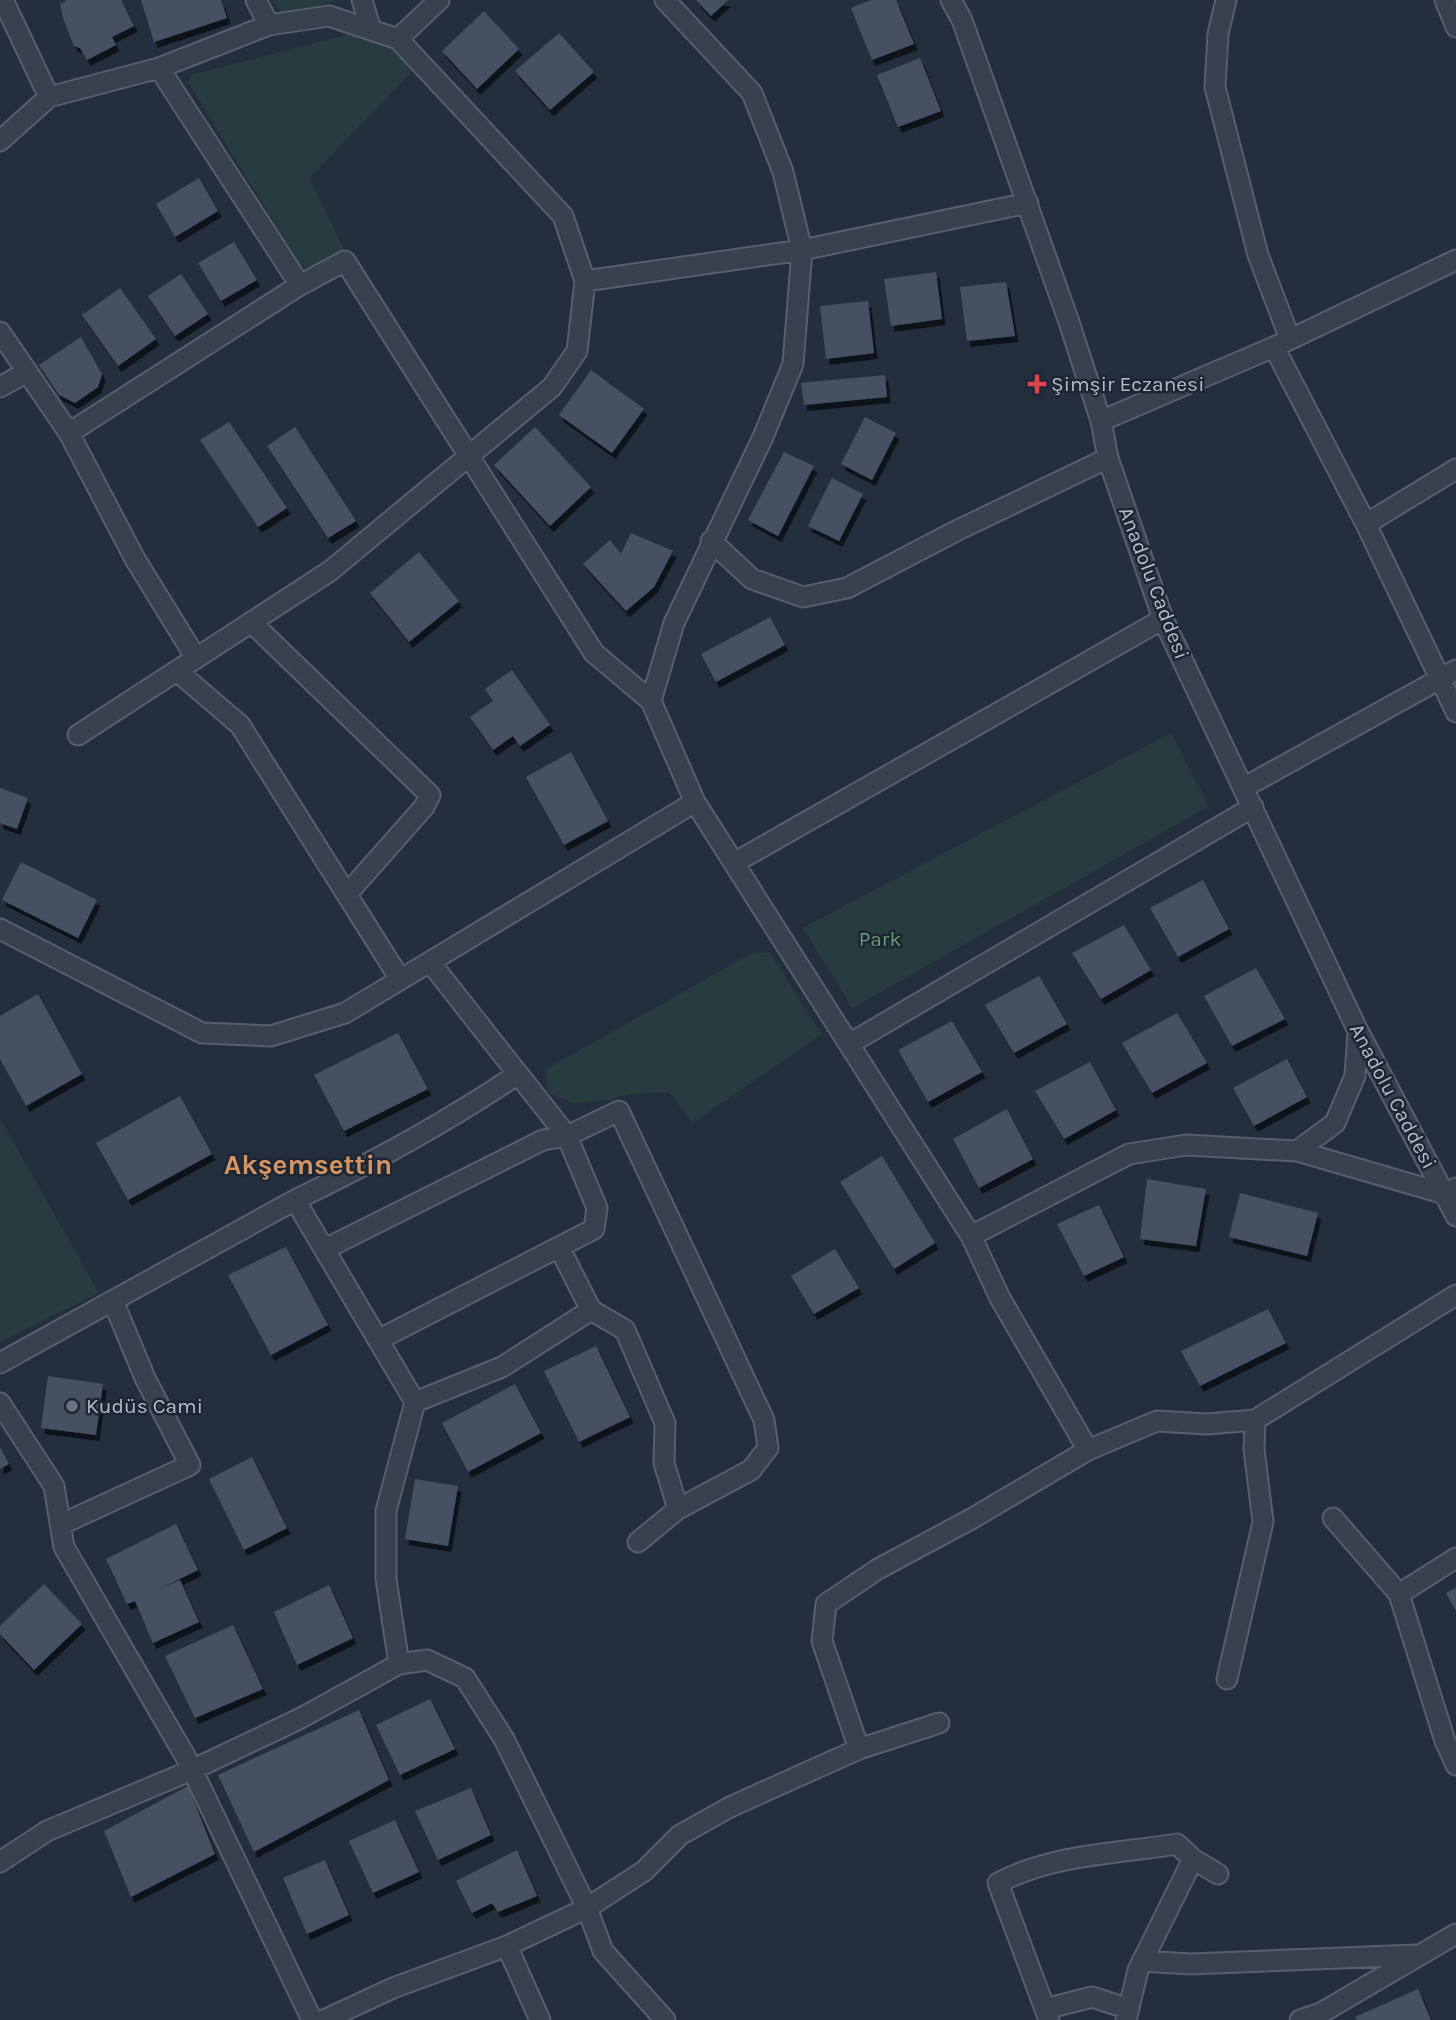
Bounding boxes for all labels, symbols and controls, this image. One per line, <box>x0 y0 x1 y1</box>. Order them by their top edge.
place label: Şimşir Eczanesi <box>1051 372 1204 396</box>
marker: Şimşir Eczanesi <box>1029 376 1045 392</box>
street label: Anadolu Caddesi <box>1114 503 1194 663</box>
park label: Park <box>859 927 901 951</box>
street label: Anadolu Caddesi <box>1345 1019 1441 1173</box>
district label: Akşemsettin <box>224 1148 392 1181</box>
place label: Kudüs Cami <box>86 1394 203 1418</box>
marker: Kudüs Cami <box>64 1398 80 1414</box>

